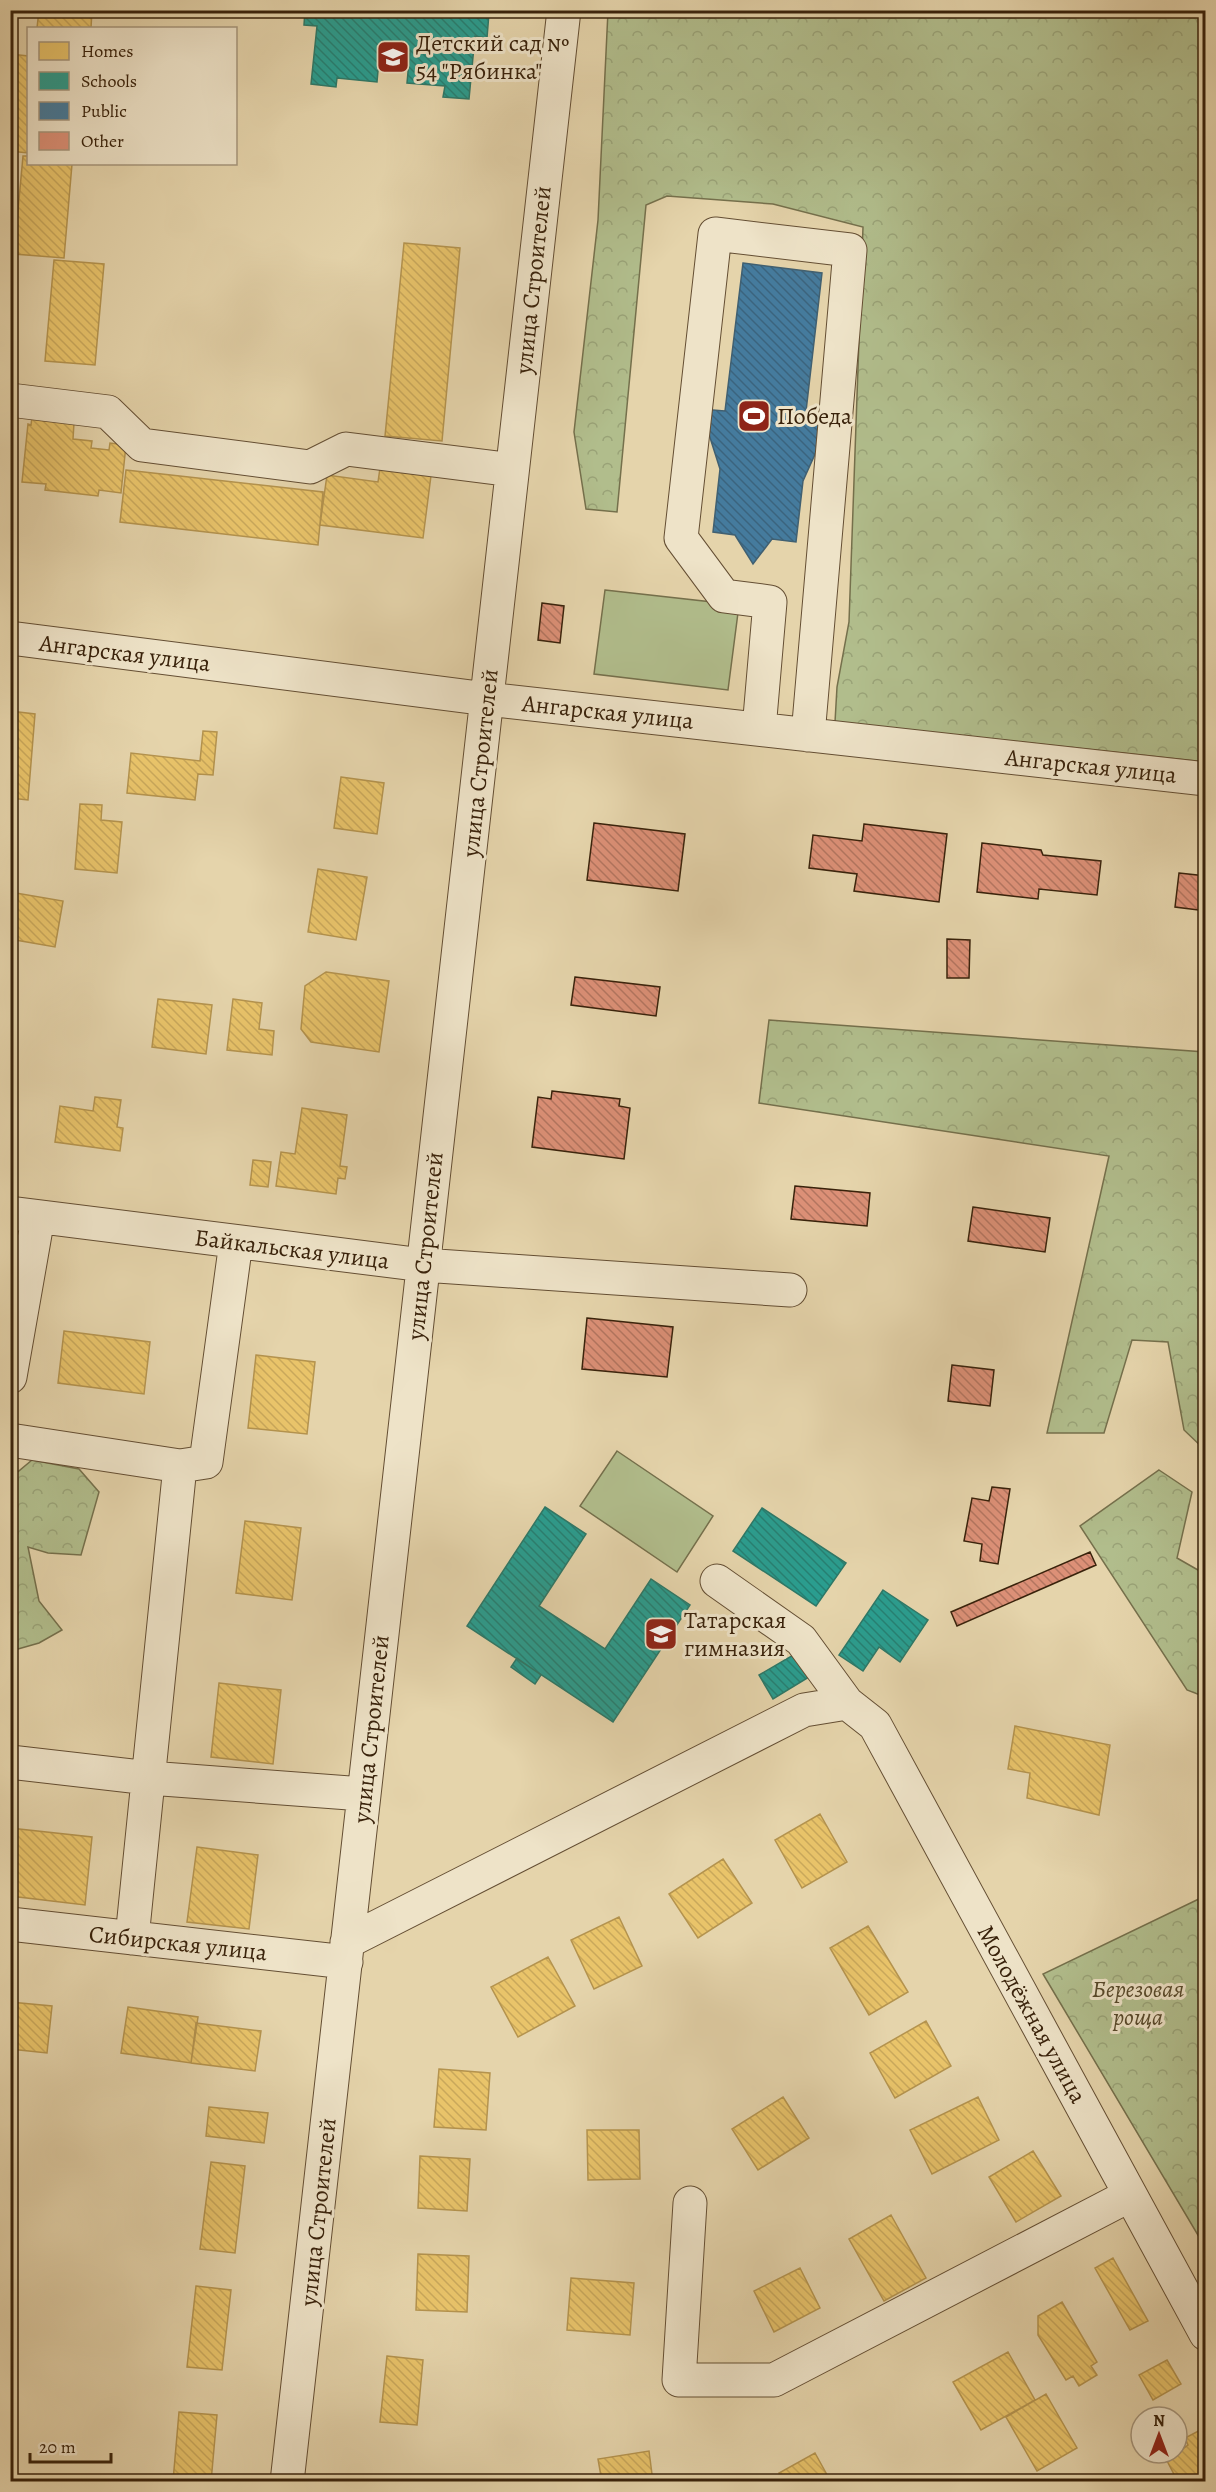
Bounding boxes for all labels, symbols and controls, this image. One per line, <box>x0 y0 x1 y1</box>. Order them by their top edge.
legend <box>27 27 237 165</box>
place label: Детский сад № 54 "Рябинка" <box>416 27 569 87</box>
text: Homes <box>81 39 133 63</box>
school or university icon: Детский сад № 54 "Рябинка" <box>375 39 411 75</box>
text: Schools <box>81 69 137 93</box>
text: Public <box>81 99 127 123</box>
text: Other <box>81 129 124 153</box>
street label: улица Строителей <box>507 184 559 377</box>
sports icon: Победа <box>736 398 772 434</box>
place label: Победа <box>777 400 852 432</box>
street label: Ангарская улица <box>37 627 212 679</box>
street label: улица Строителей <box>454 667 506 860</box>
street label: Ангарская улица <box>520 687 695 737</box>
street label: Ангарская улица <box>1003 741 1178 791</box>
street label: улица Строителей <box>399 1150 451 1343</box>
street label: Байкальская улица <box>193 1221 391 1277</box>
place label: Татарская гимназия <box>684 1604 786 1664</box>
school or university icon: Татарская гимназия <box>643 1616 679 1652</box>
street label: улица Строителей <box>345 1633 397 1826</box>
street label: Сибирская улица <box>87 1918 269 1968</box>
street label: Молодёжная улица <box>970 1919 1094 2109</box>
park label: Березовая роща <box>1092 1973 1184 2033</box>
street label: улица Строителей <box>292 2116 344 2309</box>
north arrow <box>1129 2405 1189 2465</box>
text: N <box>1153 2410 1165 2432</box>
scale bar <box>30 2426 111 2464</box>
text: 20 m <box>39 2435 76 2459</box>

